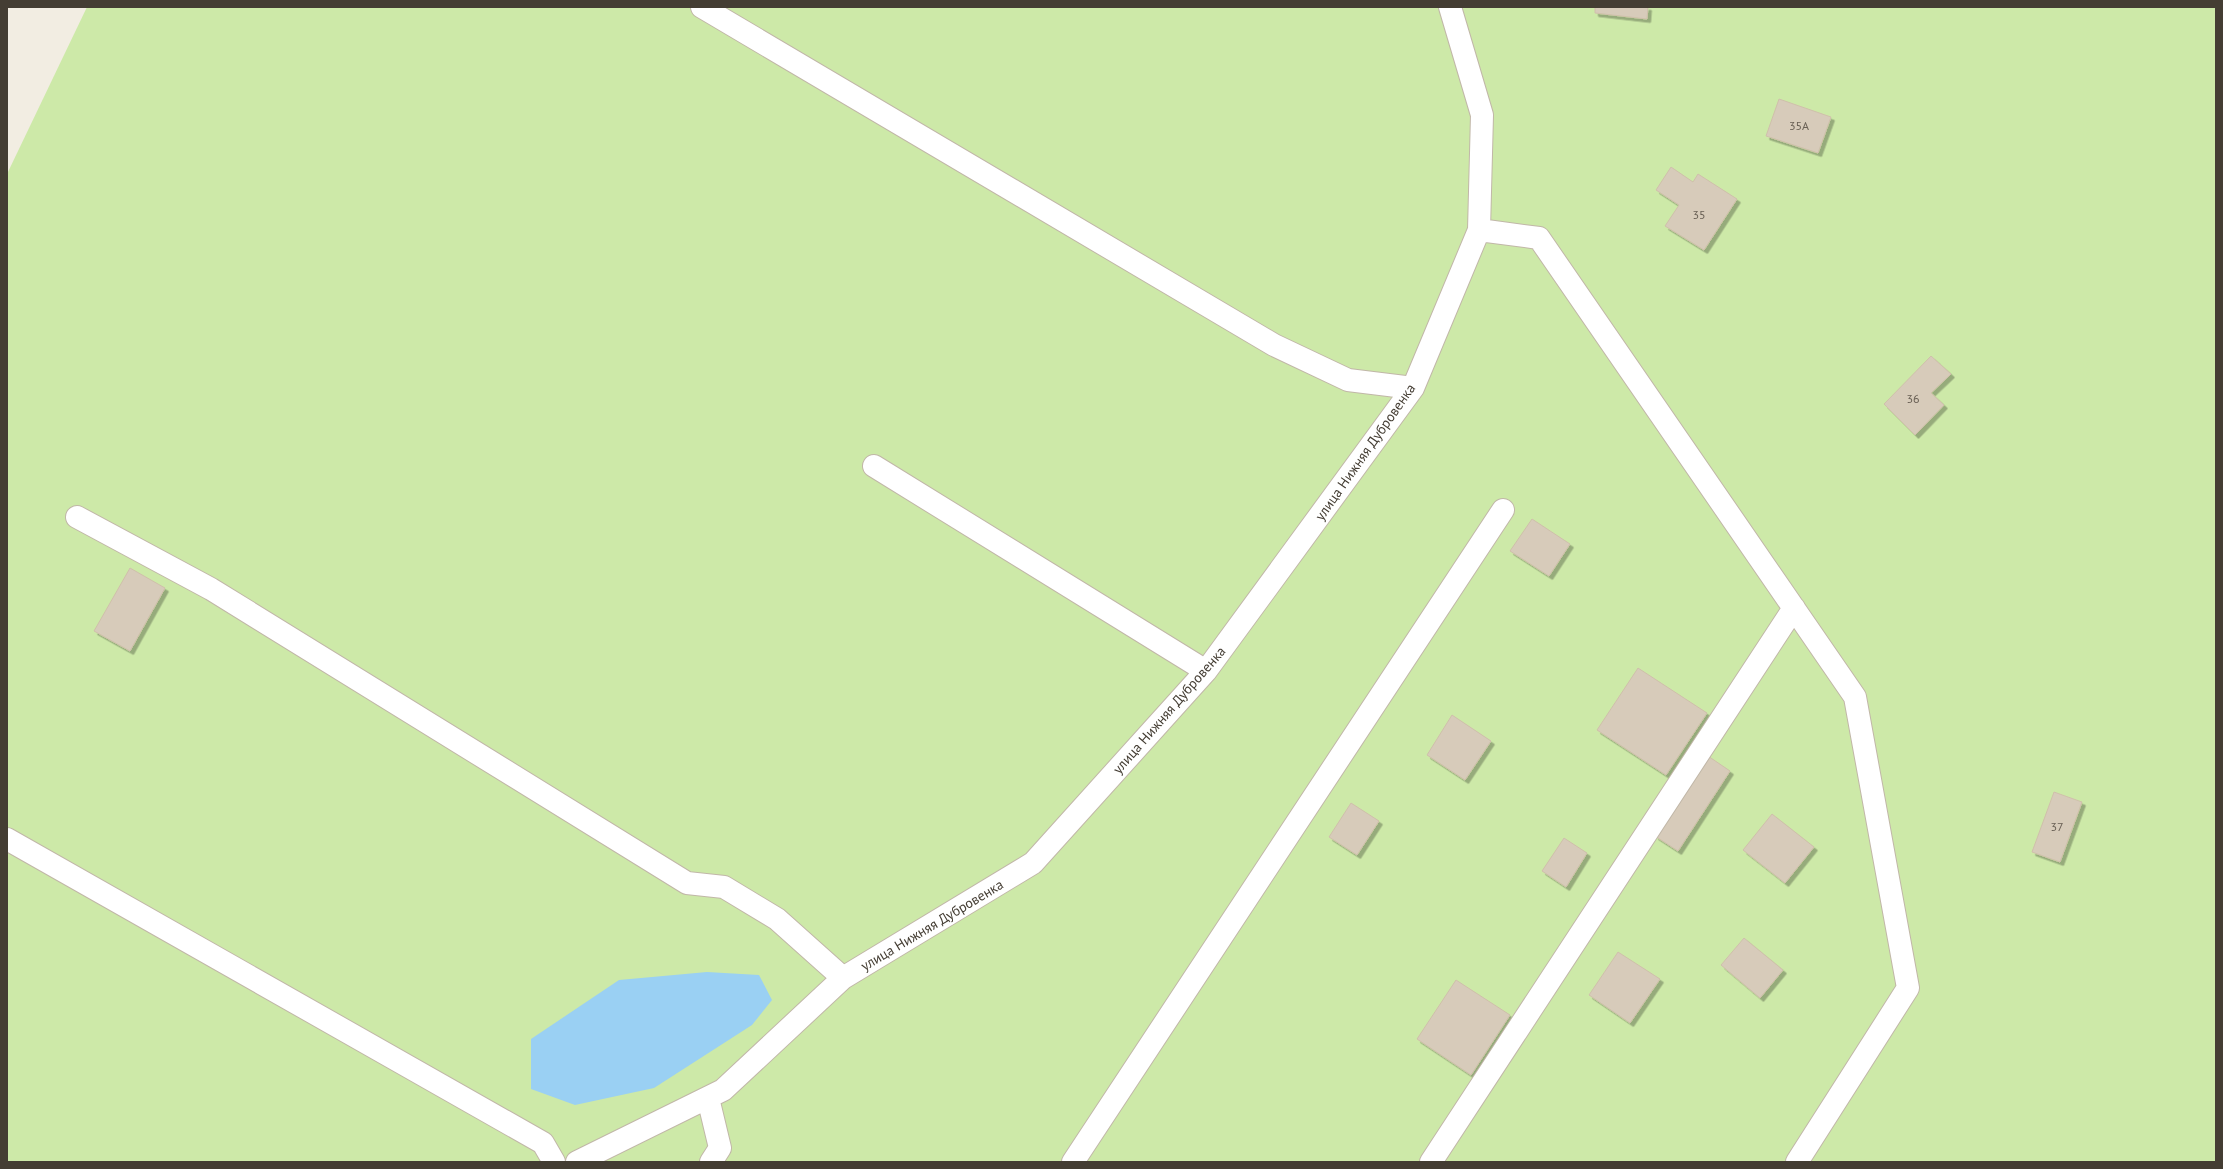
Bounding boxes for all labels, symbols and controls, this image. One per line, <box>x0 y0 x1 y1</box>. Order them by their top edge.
house number: 35А <box>1789 118 1809 133</box>
house number: 35 <box>1692 207 1706 222</box>
street label: улица Нижняя Дубровенка <box>1311 380 1419 524</box>
house number: 36 <box>1906 391 1920 406</box>
street label: улица Нижняя Дубровенка <box>1109 642 1229 778</box>
house number: 37 <box>2050 819 2064 834</box>
street label: улица Нижняя Дубровенка <box>857 875 1007 975</box>

